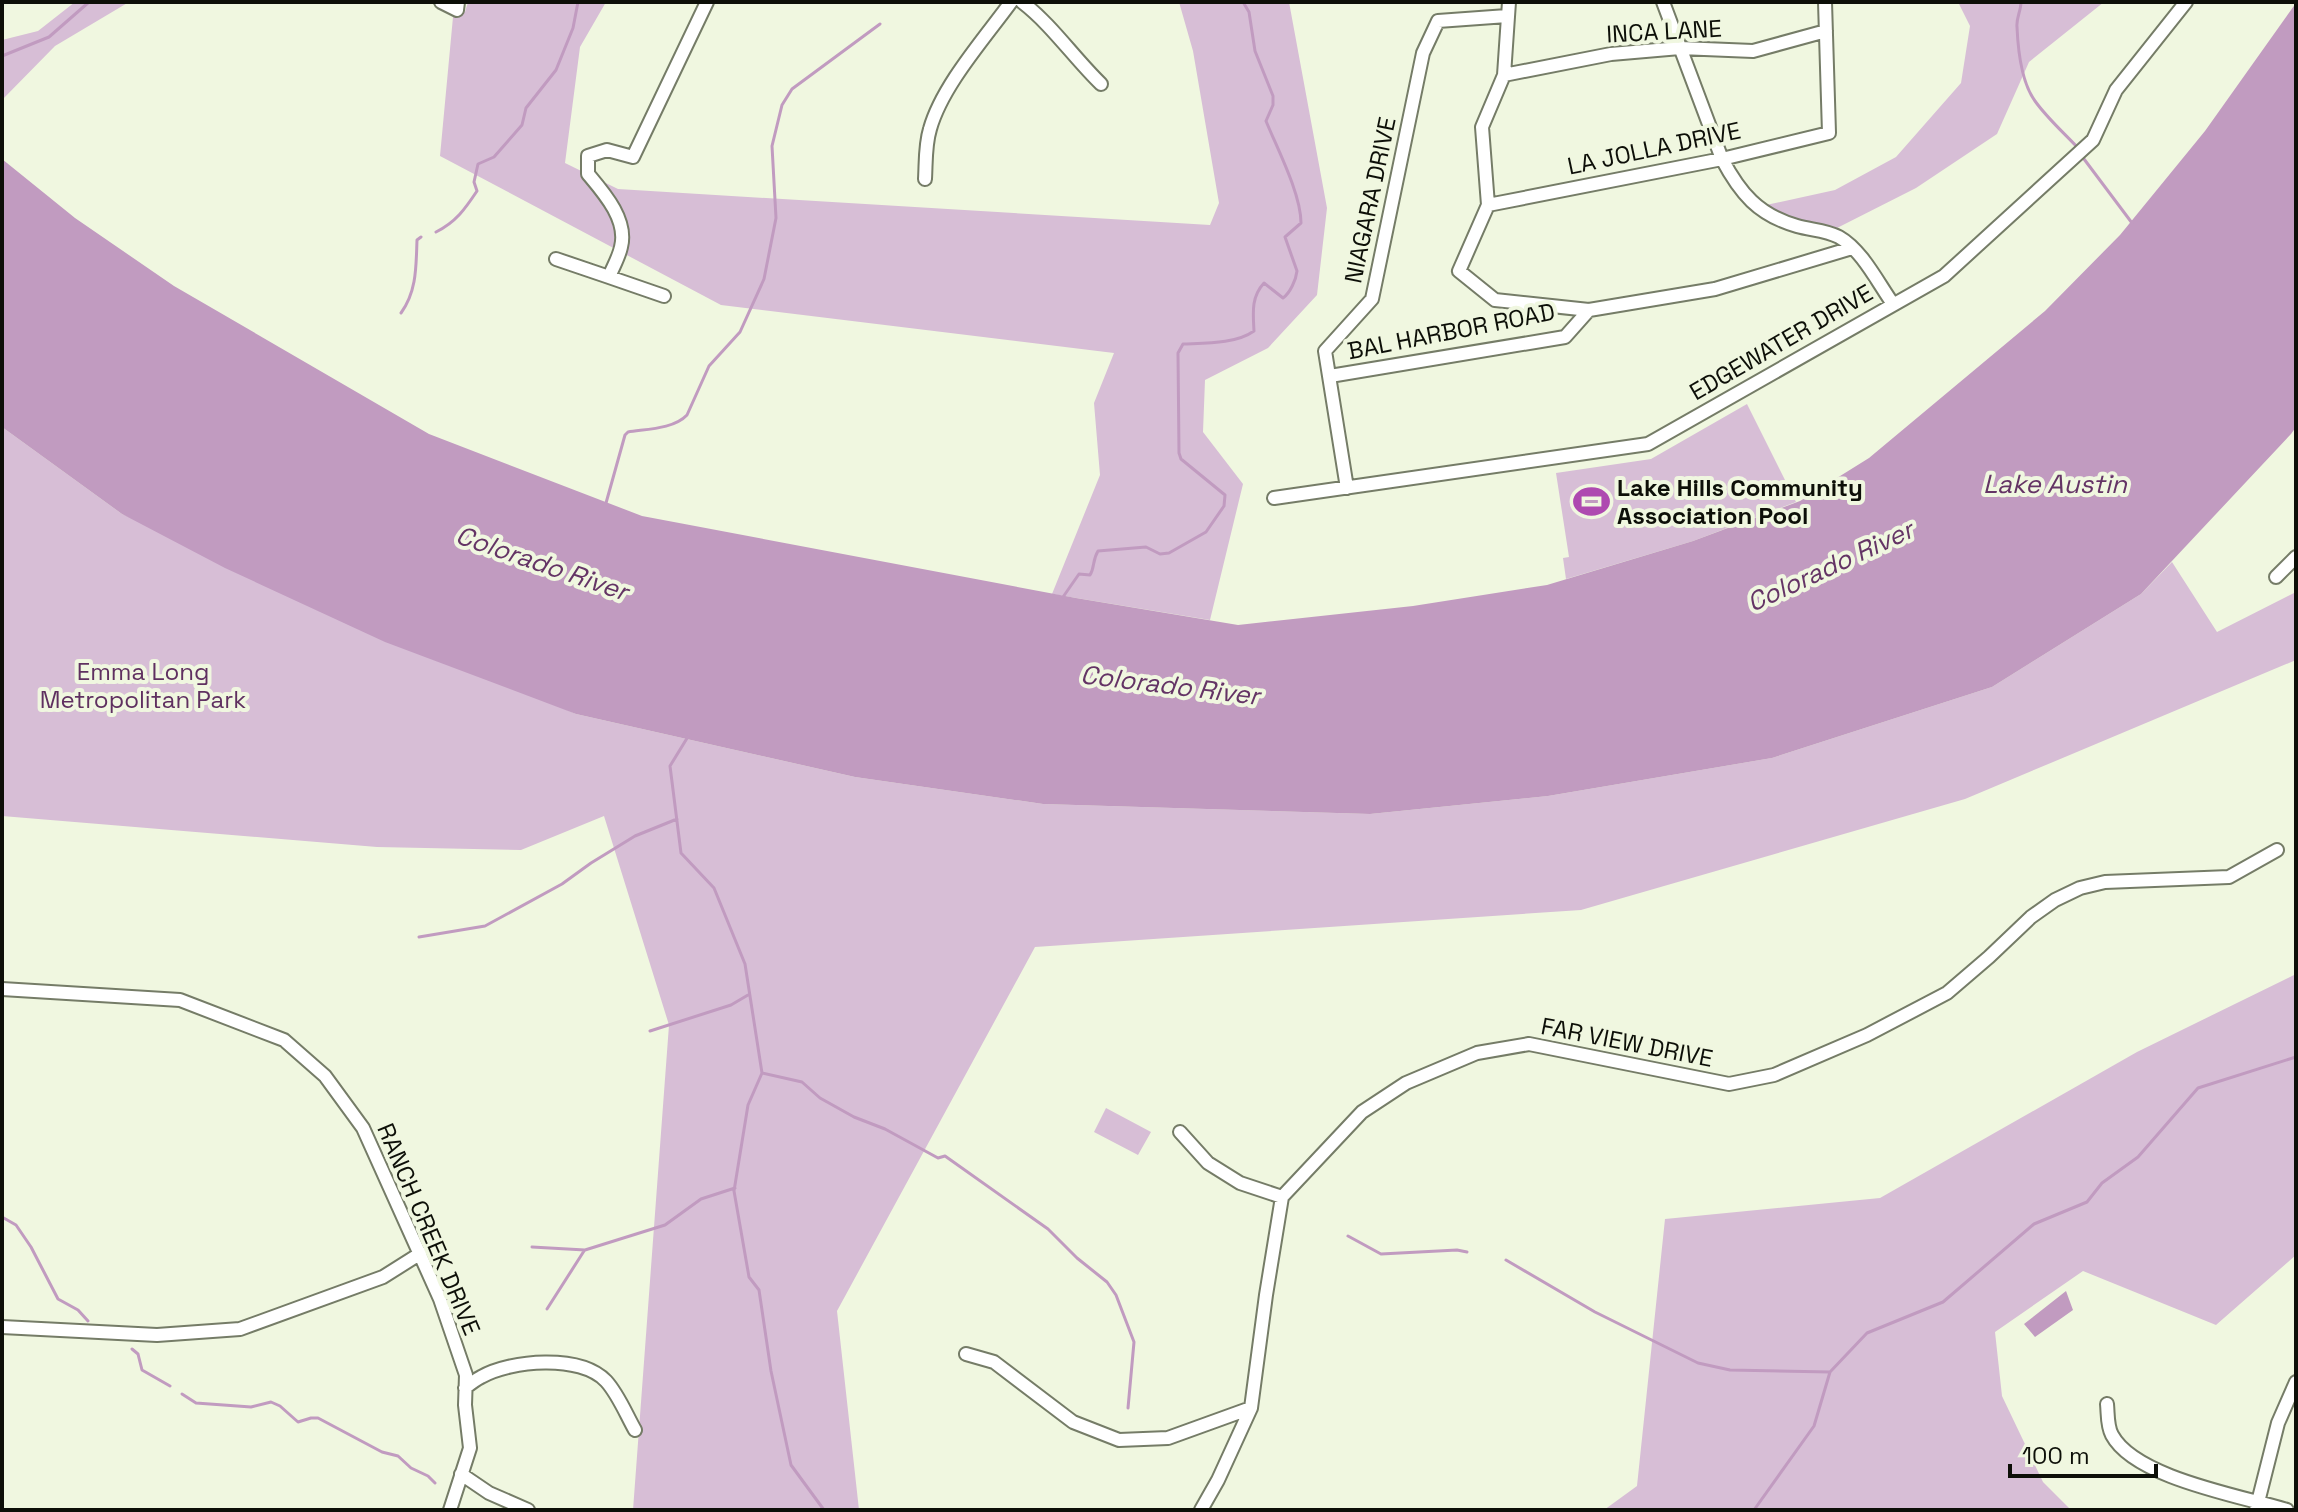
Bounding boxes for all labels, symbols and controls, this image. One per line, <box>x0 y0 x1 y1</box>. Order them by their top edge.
street label: INCA LANE <box>1605 12 1723 50</box>
street label: NIAGARA DRIVE <box>1337 114 1403 286</box>
street label: LA JOLLA DRIVE <box>1564 114 1744 182</box>
street label: EDGEWATER DRIVE <box>1684 277 1878 407</box>
street label: BAL HARBOR ROAD <box>1345 296 1557 366</box>
water label: Lake Austin <box>1983 467 2128 501</box>
place label: Lake Hills Community Association Pool <box>1617 472 1863 531</box>
sports icon: Lake Hills Community Association Pool <box>1572 482 1610 520</box>
water label: Colorado River <box>1741 511 1922 619</box>
water label: Colorado River <box>451 518 636 609</box>
park label: Emma Long Metropolitan Park <box>40 656 246 715</box>
water label: Colorado River <box>1079 657 1265 713</box>
street label: FAR VIEW DRIVE <box>1538 1010 1716 1074</box>
street label: RANCH CREEK DRIVE <box>370 1118 488 1340</box>
scale bar <box>2010 1428 2156 1478</box>
text: 100 m <box>2022 1440 2090 1471</box>

